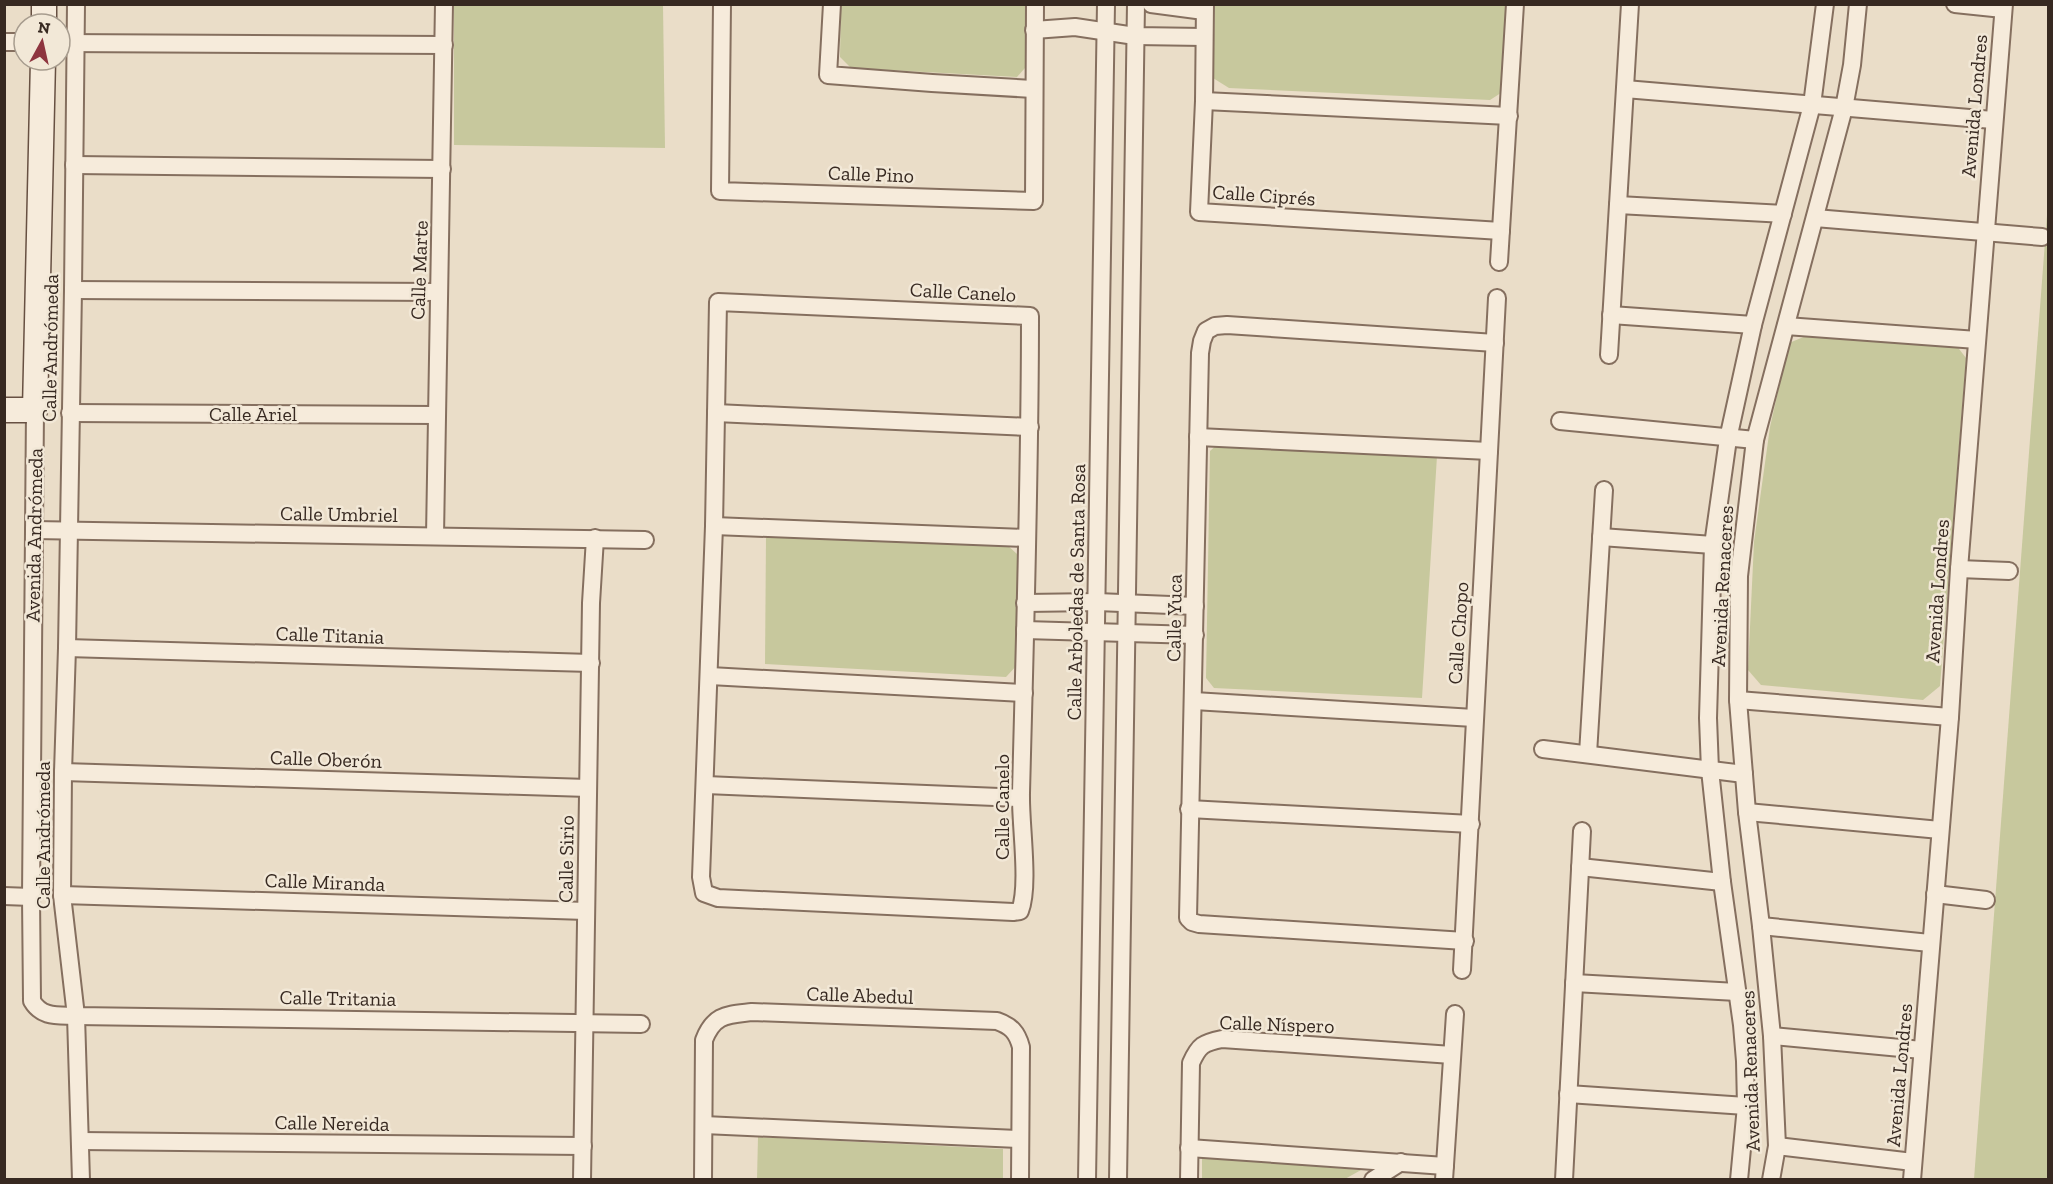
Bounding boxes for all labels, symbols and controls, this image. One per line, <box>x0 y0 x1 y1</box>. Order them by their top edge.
north arrow <box>12 12 72 72</box>
text: N <box>37 17 51 38</box>
street label: Avenida Londres <box>1956 33 1992 179</box>
street label: Calle Pino <box>828 161 914 187</box>
street label: Calle Ciprés <box>1212 179 1316 211</box>
street label: Calle Marte <box>405 220 433 320</box>
street label: Calle Andrómeda <box>37 274 63 422</box>
street label: Calle Canelo <box>909 277 1017 307</box>
street label: Calle Ariel <box>209 402 297 426</box>
street label: Avenida Andrómeda <box>20 447 48 622</box>
street label: Calle Arboledas de Santa Rosa <box>1062 463 1090 721</box>
street label: Calle Umbriel <box>280 501 398 527</box>
street label: Avenida Renaceres <box>1706 505 1738 667</box>
street label: Avenida Londres <box>1920 518 1954 664</box>
street label: Calle Yuca <box>1161 574 1187 662</box>
street label: Calle Chopo <box>1442 581 1474 685</box>
street label: Calle Titania <box>275 621 385 649</box>
street label: Calle Oberón <box>270 745 383 773</box>
street label: Calle Canelo <box>990 754 1014 860</box>
street label: Calle Andrómeda <box>31 761 55 909</box>
street label: Calle Sirio <box>553 815 579 903</box>
street label: Calle Miranda <box>264 868 386 896</box>
street label: Calle Abedul <box>806 981 914 1009</box>
street label: Calle Tritania <box>279 985 397 1011</box>
street label: Avenida Renaceres <box>1735 990 1765 1152</box>
street label: Avenida Londres <box>1881 1002 1917 1148</box>
street label: Calle Níspero <box>1219 1010 1335 1038</box>
street label: Calle Nereida <box>274 1110 390 1136</box>

